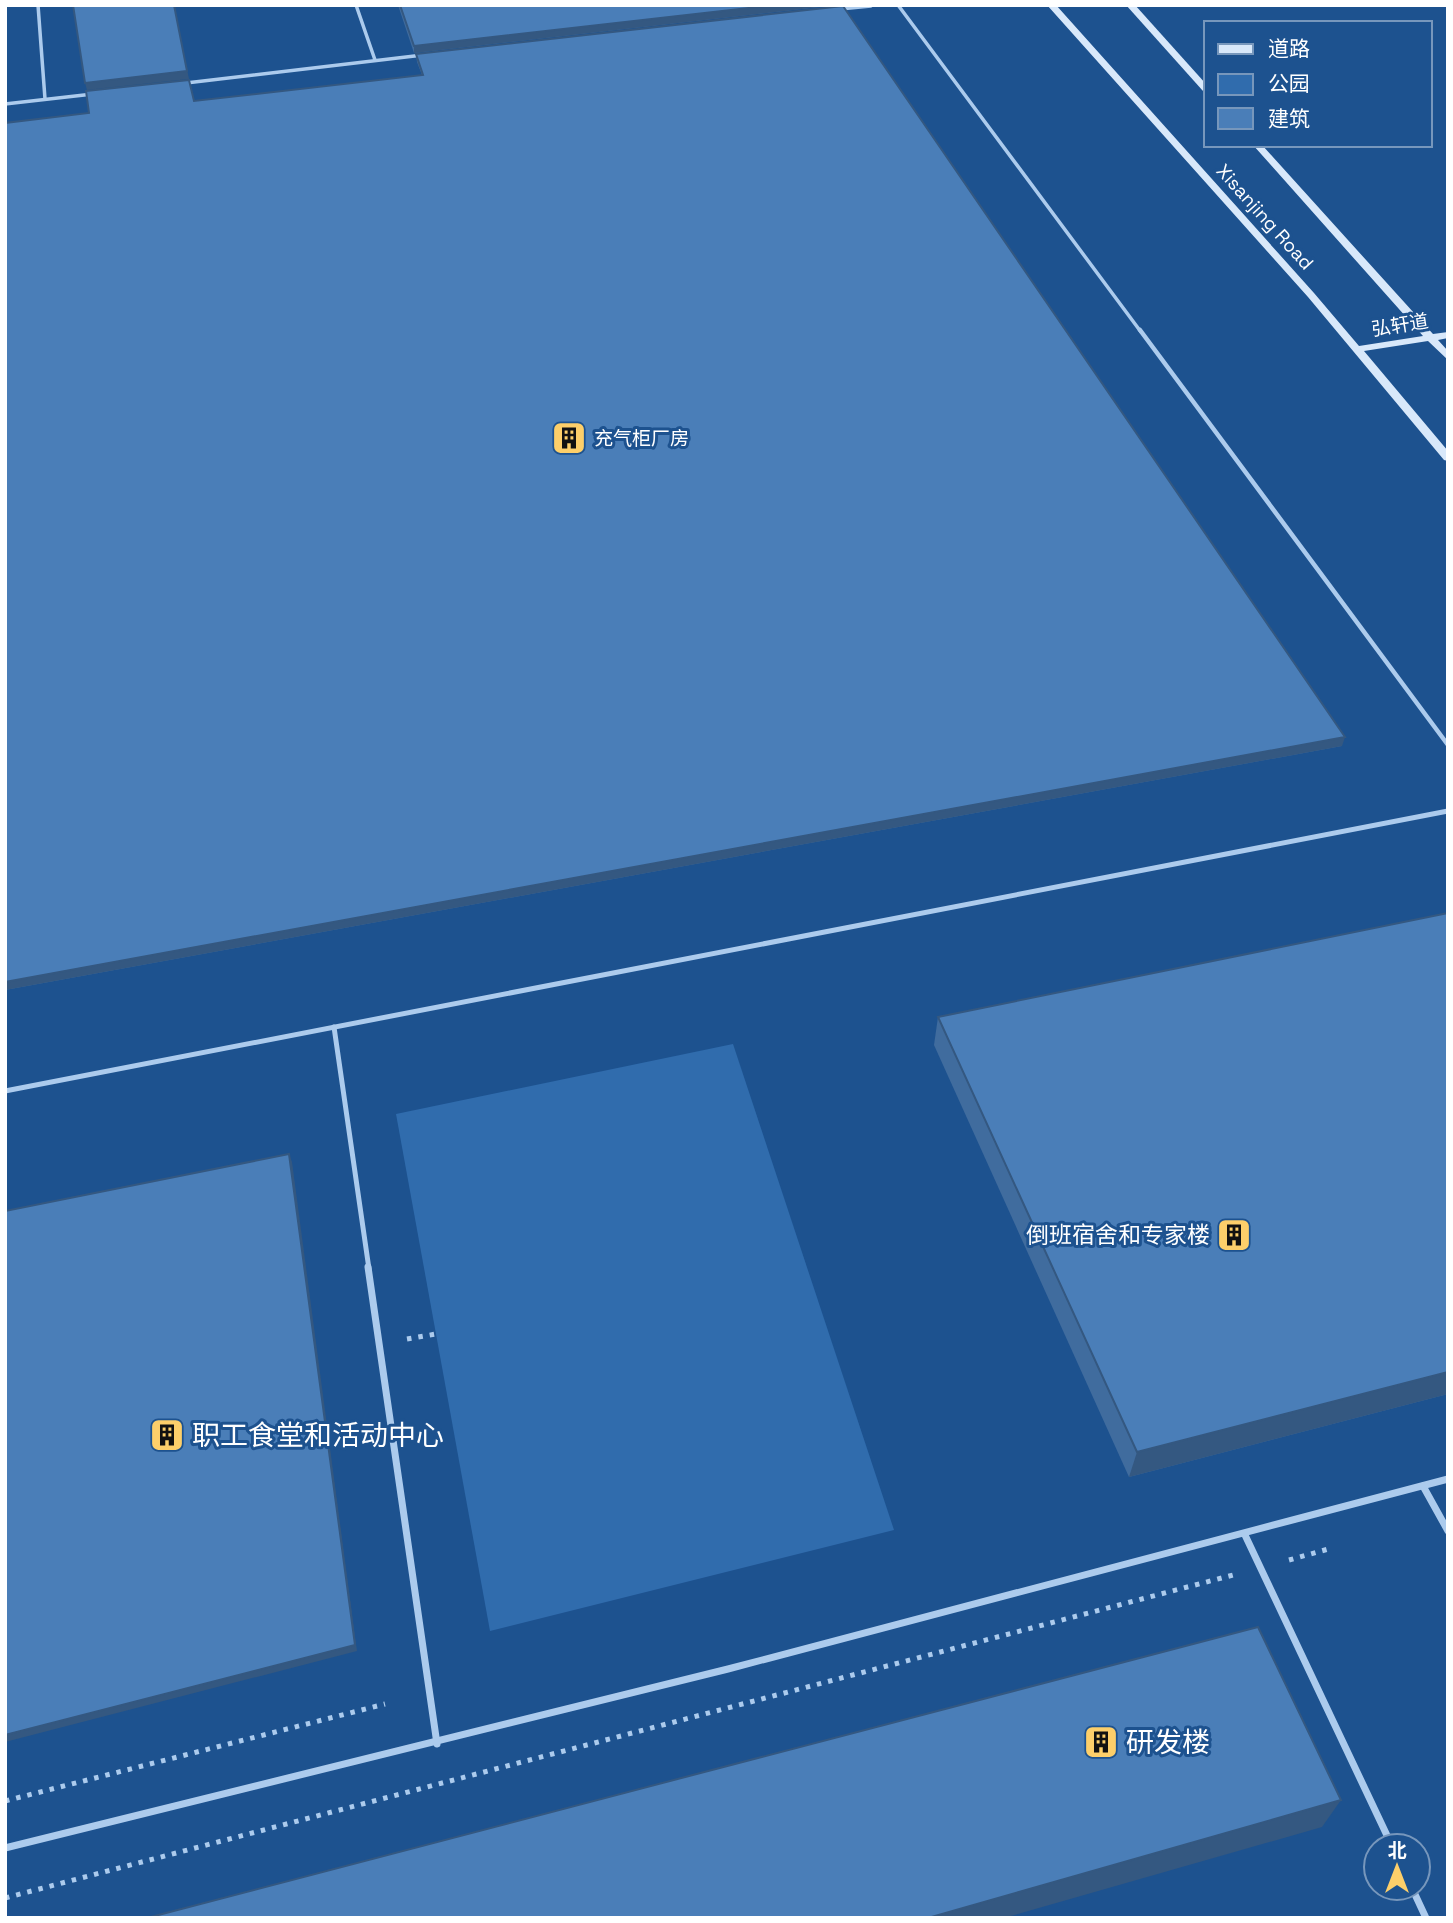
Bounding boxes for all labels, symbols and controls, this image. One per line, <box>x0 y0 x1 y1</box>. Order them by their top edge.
legend <box>1204 21 1432 147</box>
text: 道路 <box>1268 35 1310 62</box>
text: 公园 <box>1268 70 1310 97</box>
text: 建筑 <box>1268 105 1310 132</box>
street label: Xisanjing Road <box>1211 159 1319 275</box>
street label: 弘轩道 <box>1370 308 1430 342</box>
building icon: 充气柜厂房 <box>550 419 588 457</box>
place label: 充气柜厂房 <box>594 426 689 451</box>
building icon: 倒班宿舍和专家楼 <box>1215 1216 1253 1254</box>
place label: 倒班宿舍和专家楼 <box>1026 1220 1210 1250</box>
building icon: 职工食堂和活动中心 <box>148 1416 186 1454</box>
place label: 职工食堂和活动中心 <box>192 1417 444 1453</box>
building icon: 研发楼 <box>1082 1723 1120 1761</box>
place label: 研发楼 <box>1126 1724 1210 1760</box>
north arrow <box>1362 1832 1432 1902</box>
text: 北 <box>1387 1838 1407 1863</box>

